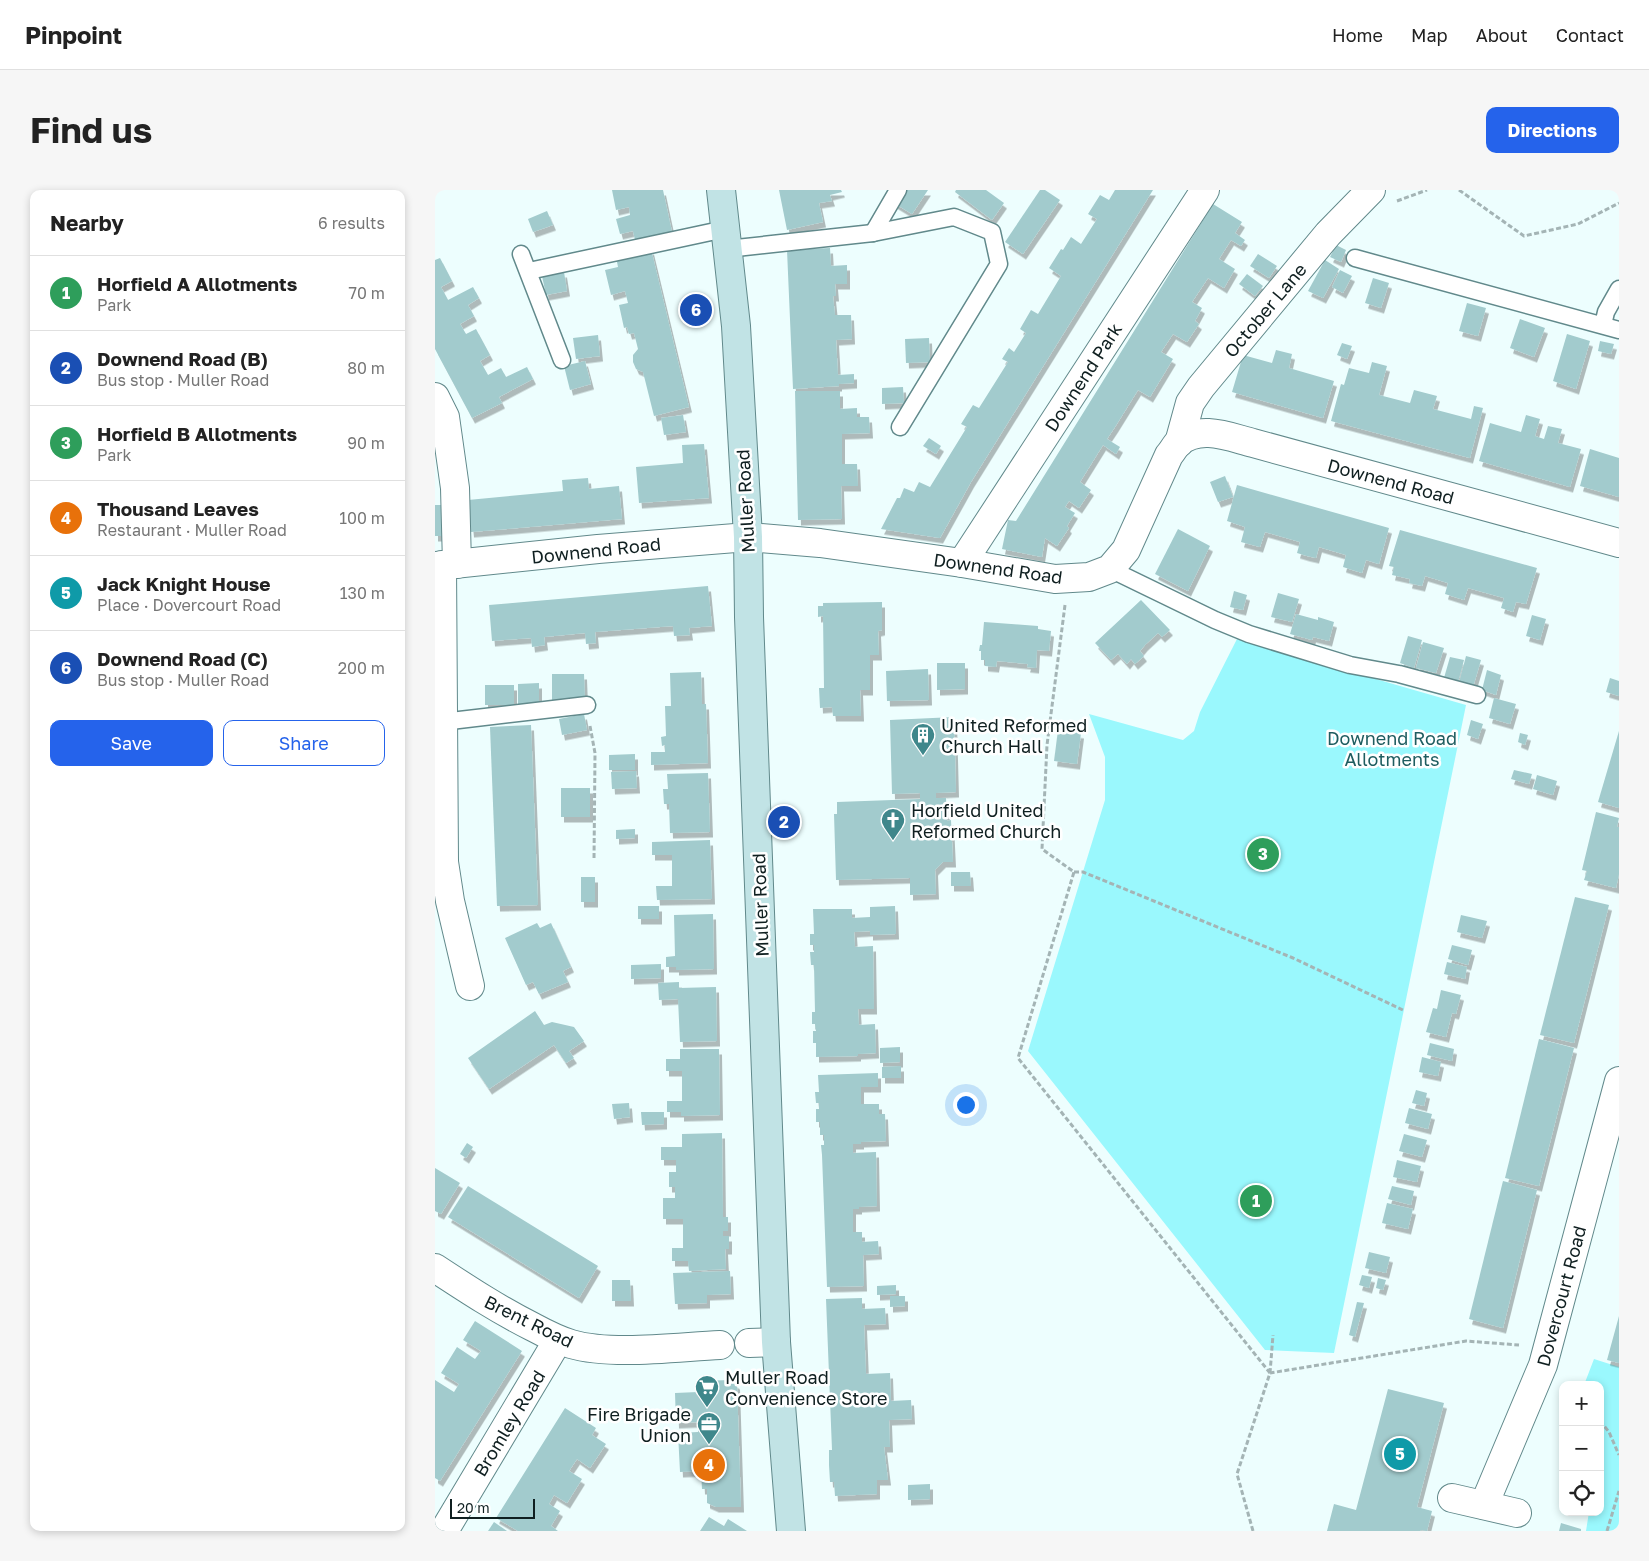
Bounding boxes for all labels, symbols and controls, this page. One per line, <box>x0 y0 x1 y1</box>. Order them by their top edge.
text: Pinpoint <box>25 20 122 49</box>
text: Home <box>1332 24 1383 46</box>
text: Map <box>1411 24 1448 46</box>
text: About <box>1476 24 1528 46</box>
text: Contact <box>1556 24 1624 46</box>
button: Directions <box>1486 107 1619 153</box>
text: Find us <box>30 109 152 151</box>
text: Nearby <box>50 210 124 236</box>
text: 6 results <box>318 213 385 233</box>
street label: October Lane <box>1219 258 1311 362</box>
text: Horfield A Allotments <box>97 272 297 295</box>
text: 1 <box>62 283 70 303</box>
text: 70 m <box>348 283 385 303</box>
pin: 6 <box>680 291 712 329</box>
text: Park <box>97 295 132 315</box>
street label: Downend Park <box>1040 319 1126 435</box>
text: Downend Road (B) <box>97 347 268 370</box>
text: 2 <box>61 358 71 378</box>
text: 80 m <box>347 358 385 378</box>
text: Bus stop · Muller Road <box>97 370 269 390</box>
text: Horfield B Allotments <box>97 422 297 445</box>
text: 3 <box>61 433 71 453</box>
text: 90 m <box>347 433 385 453</box>
text: Park <box>97 445 132 465</box>
street label: Muller Road <box>731 449 759 553</box>
street label: Downend Road <box>1325 454 1457 508</box>
text: Thousand Leaves <box>97 497 259 520</box>
text: 4 <box>61 508 71 528</box>
text: 100 m <box>339 508 385 528</box>
text: Restaurant · Muller Road <box>97 520 287 540</box>
street label: Downend Road <box>530 532 662 568</box>
street label: Downend Road <box>932 548 1064 588</box>
text: Jack Knight House <box>97 572 271 595</box>
text: 5 <box>61 583 71 603</box>
text: 130 m <box>340 583 385 603</box>
text: Place · Dovercourt Road <box>97 595 281 615</box>
text: Downend Road (C) <box>97 647 268 670</box>
text: 6 <box>61 658 71 678</box>
text: 200 m <box>338 658 385 678</box>
text: Bus stop · Muller Road <box>97 670 269 690</box>
place label: United Reformed Church Hall <box>941 714 1087 757</box>
button: Save <box>50 720 213 766</box>
button: Share <box>223 720 385 766</box>
building icon: United Reformed Church Hall <box>910 722 936 756</box>
park label: Downend Road Allotments <box>1327 727 1457 770</box>
place label: Horfield United Reformed Church <box>911 799 1061 842</box>
pin: 2 <box>768 803 800 841</box>
church icon: Horfield United Reformed Church <box>880 807 906 841</box>
pin: 3 <box>1247 835 1279 873</box>
street label: Muller Road <box>747 853 773 957</box>
your location <box>953 1092 979 1118</box>
pin: 1 <box>1240 1182 1272 1220</box>
street label: Dovercourt Road <box>1532 1223 1590 1369</box>
street label: Brent Road <box>481 1290 577 1352</box>
street label: Bromley Road <box>469 1366 549 1480</box>
place label: Muller Road Convenience Store <box>725 1366 888 1409</box>
supermarket icon: Muller Road Convenience Store <box>694 1374 720 1408</box>
map controls <box>1559 1381 1604 1516</box>
button: + <box>1559 1381 1604 1426</box>
place label: Fire Brigade Union <box>587 1403 691 1446</box>
office icon: Fire Brigade Union <box>696 1411 722 1445</box>
button: − <box>1559 1426 1604 1471</box>
pin: 5 <box>1384 1435 1416 1473</box>
pin: 4 <box>693 1446 725 1484</box>
button: locate <box>1559 1471 1604 1516</box>
scale bar <box>450 1496 535 1519</box>
text: 20 m <box>457 1499 490 1516</box>

